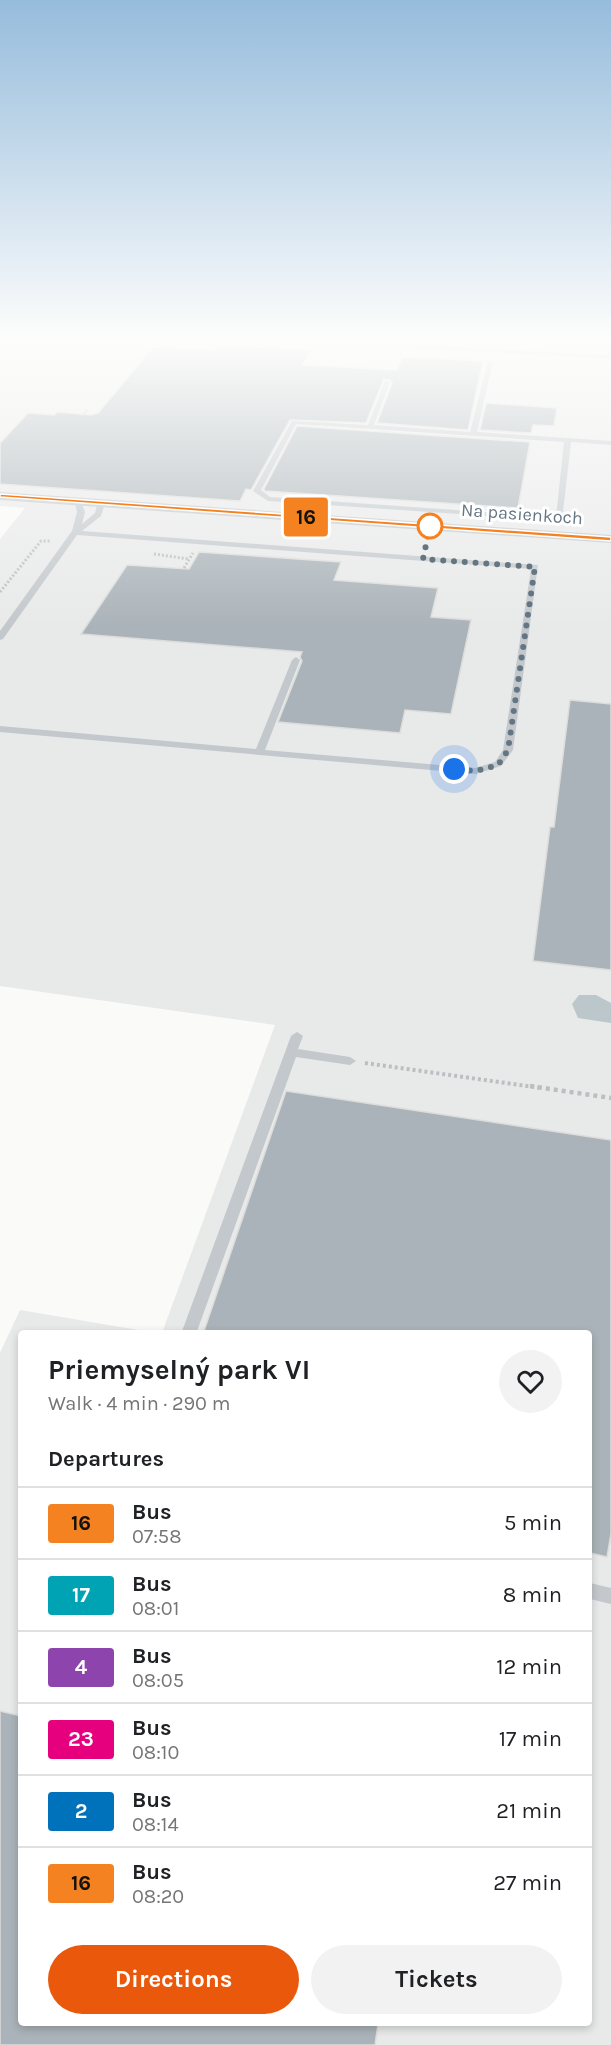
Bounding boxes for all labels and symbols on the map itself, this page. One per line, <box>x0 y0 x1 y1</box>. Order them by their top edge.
line badge: 16 <box>279 498 333 536</box>
street label: Na pasienkoch <box>460 499 584 529</box>
unlabelled marker <box>417 513 443 539</box>
your location <box>439 754 469 784</box>

